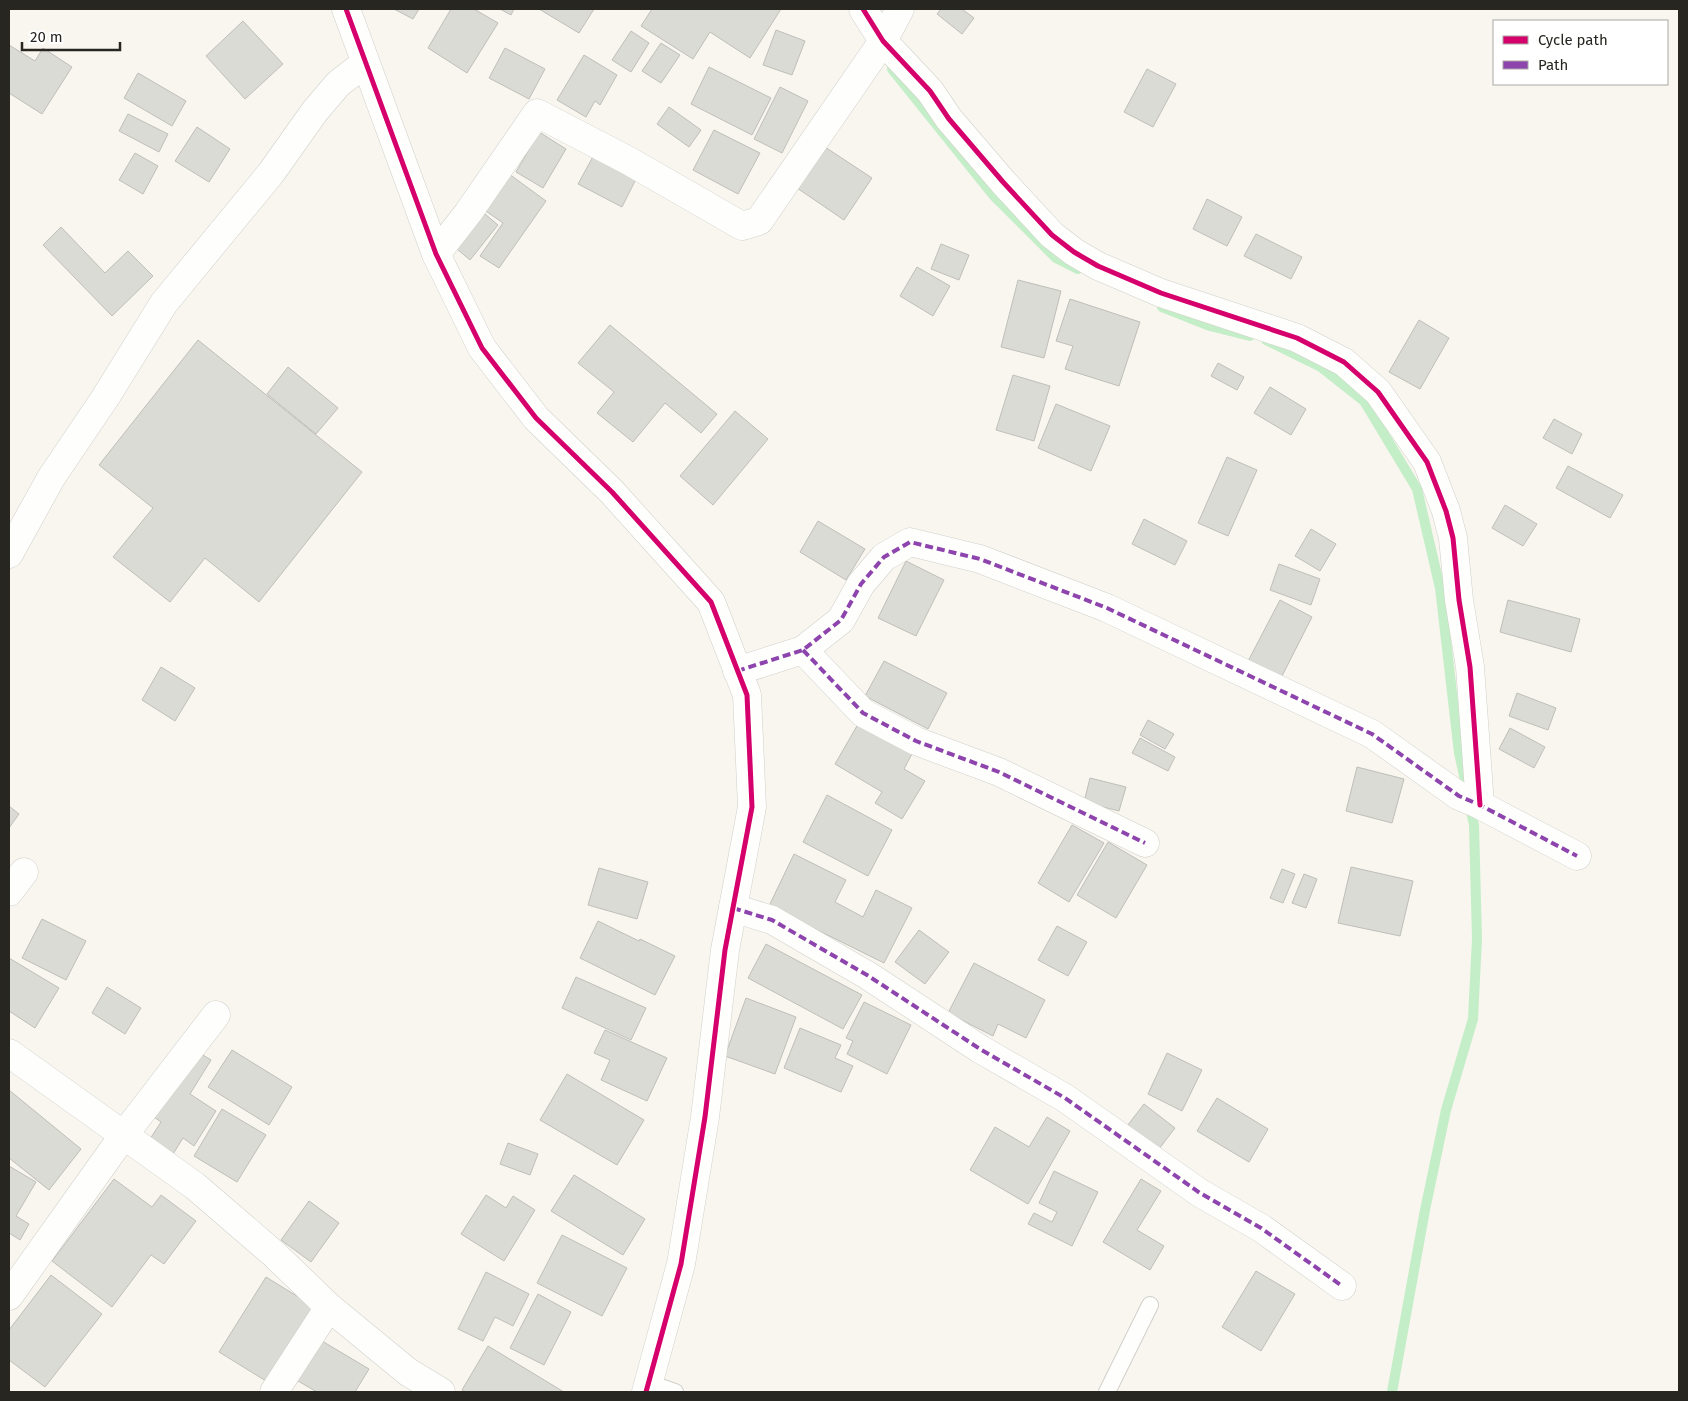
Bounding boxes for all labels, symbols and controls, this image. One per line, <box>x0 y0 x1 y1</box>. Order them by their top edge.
scale bar <box>22 20 120 52</box>
legend <box>1493 20 1668 85</box>
text: 20 m <box>30 28 63 46</box>
text: Cycle path <box>1538 31 1608 49</box>
text: Path <box>1538 56 1568 74</box>

